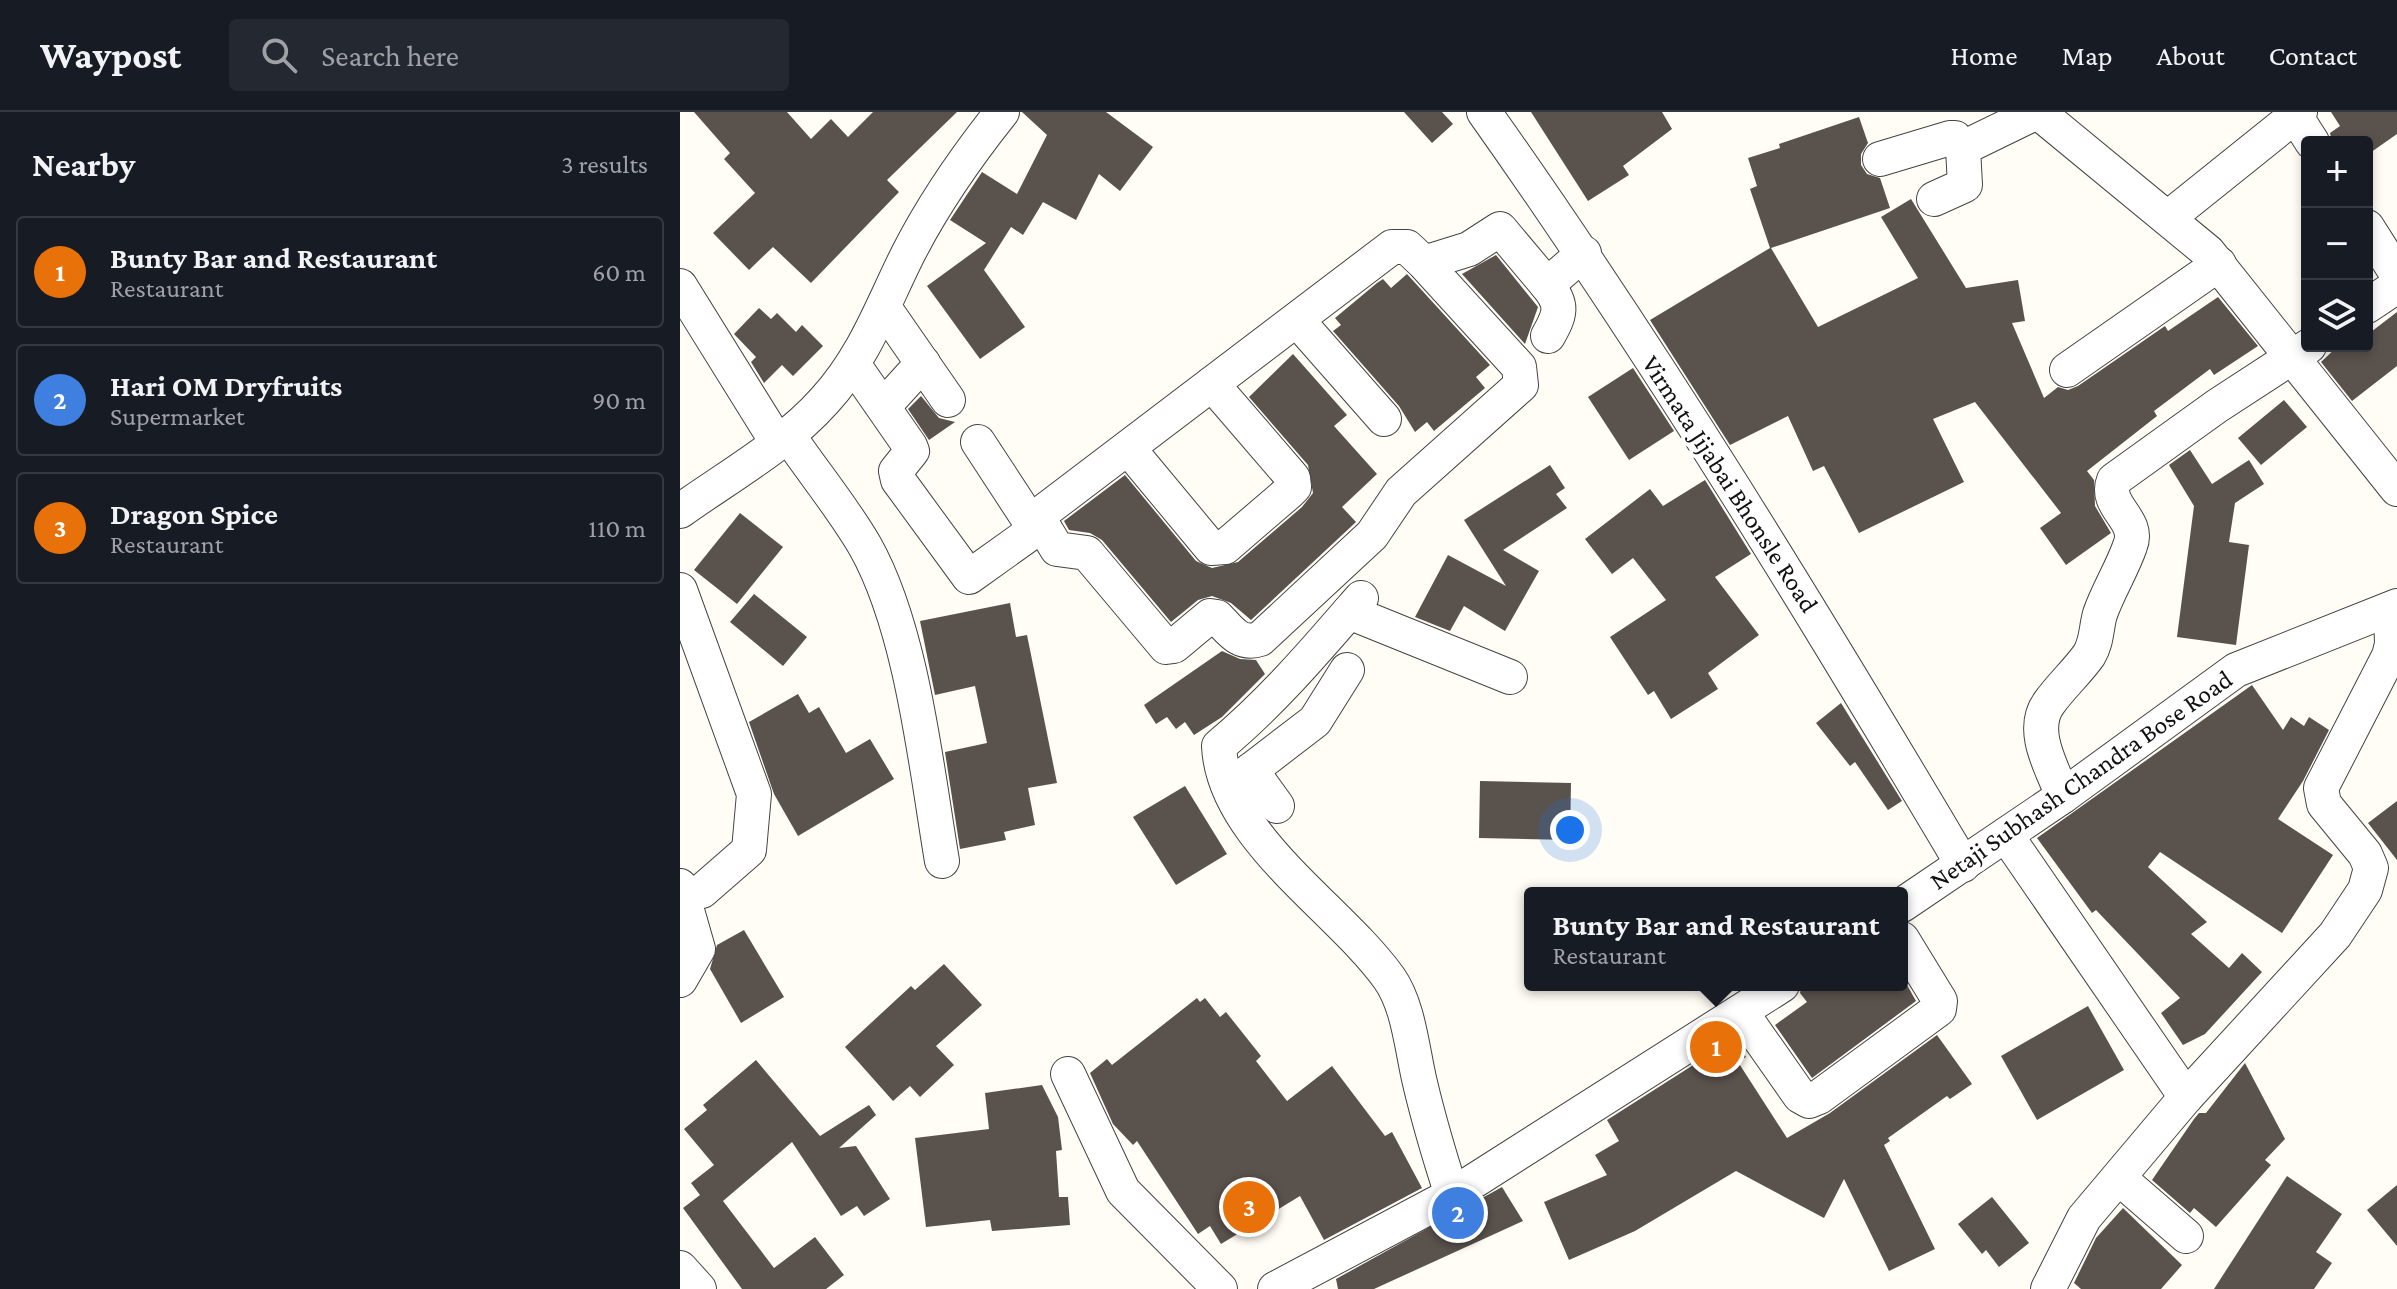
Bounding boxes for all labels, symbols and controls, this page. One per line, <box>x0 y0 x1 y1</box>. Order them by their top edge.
search box <box>229 19 789 91</box>
icon: search <box>257 33 301 77</box>
text: Waypost <box>40 34 181 76</box>
text: Search here <box>321 39 459 72</box>
text: Home <box>1951 40 2018 71</box>
text: Map <box>2062 40 2113 71</box>
text: About <box>2157 40 2225 71</box>
text: Contact <box>2269 40 2357 71</box>
map controls <box>2301 136 2373 352</box>
button: + <box>2301 136 2373 208</box>
text: Nearby <box>32 146 135 183</box>
text: 3 results <box>561 150 648 179</box>
button: − <box>2301 208 2373 280</box>
text: Bunty Bar and Restaurant <box>110 241 437 274</box>
text: 1 <box>55 258 65 287</box>
text: 60 m <box>592 258 646 287</box>
text: Restaurant <box>110 274 223 303</box>
button: layers <box>2301 280 2373 352</box>
street label: Virmata Jijabai Bhonsle Road <box>1636 350 1824 618</box>
text: Hari OM Dryfruits <box>110 369 342 402</box>
text: 2 <box>53 386 67 415</box>
text: 90 m <box>592 386 646 415</box>
text: Supermarket <box>110 402 245 431</box>
text: Dragon Spice <box>110 497 278 530</box>
text: 3 <box>54 514 66 543</box>
text: 110 m <box>588 514 646 543</box>
text: Restaurant <box>110 530 223 559</box>
street label: Netaji Subhash Chandra Bose Road <box>1924 664 2238 896</box>
your location <box>1550 810 1590 850</box>
popup <box>1524 887 1908 991</box>
text: Bunty Bar and Restaurant <box>1552 908 1880 941</box>
text: Restaurant <box>1552 941 1666 970</box>
pin: 1 <box>1690 1017 1742 1077</box>
pin: 3 <box>1223 1177 1275 1237</box>
pin: 2 <box>1432 1183 1484 1243</box>

